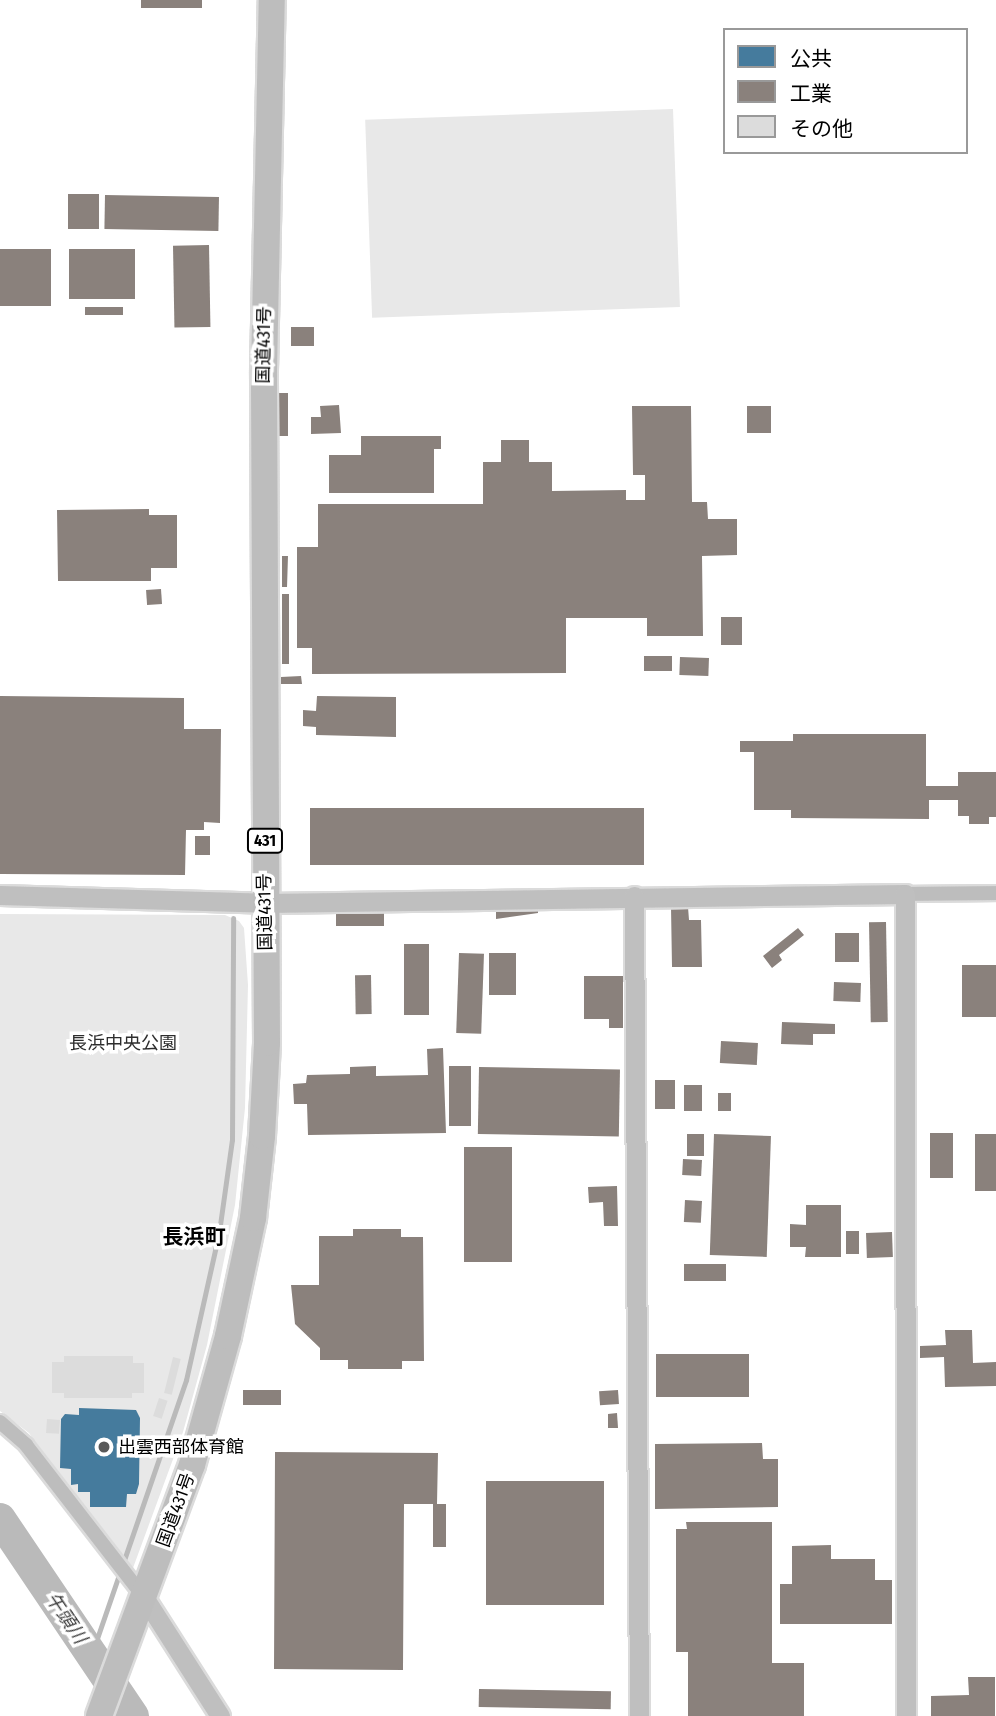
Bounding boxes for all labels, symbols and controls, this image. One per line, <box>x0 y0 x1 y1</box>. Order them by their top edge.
legend <box>723 28 968 154</box>
text: 公共 <box>790 46 832 72</box>
text: 工業 <box>790 81 832 107</box>
text: その他 <box>790 116 853 142</box>
street label: 国道431号 <box>253 306 275 384</box>
road number: 431 <box>246 828 284 854</box>
street label: 国道431号 <box>254 873 276 951</box>
park label: 長浜中央公園 <box>69 1032 177 1054</box>
district label: 長浜町 <box>163 1224 225 1250</box>
place label: 出雲西部体育館 <box>118 1436 244 1458</box>
marker: 出雲西部体育館 <box>96 1439 112 1455</box>
street label: 国道431号 <box>153 1470 199 1550</box>
water label: 午頭川 <box>41 1588 91 1648</box>

